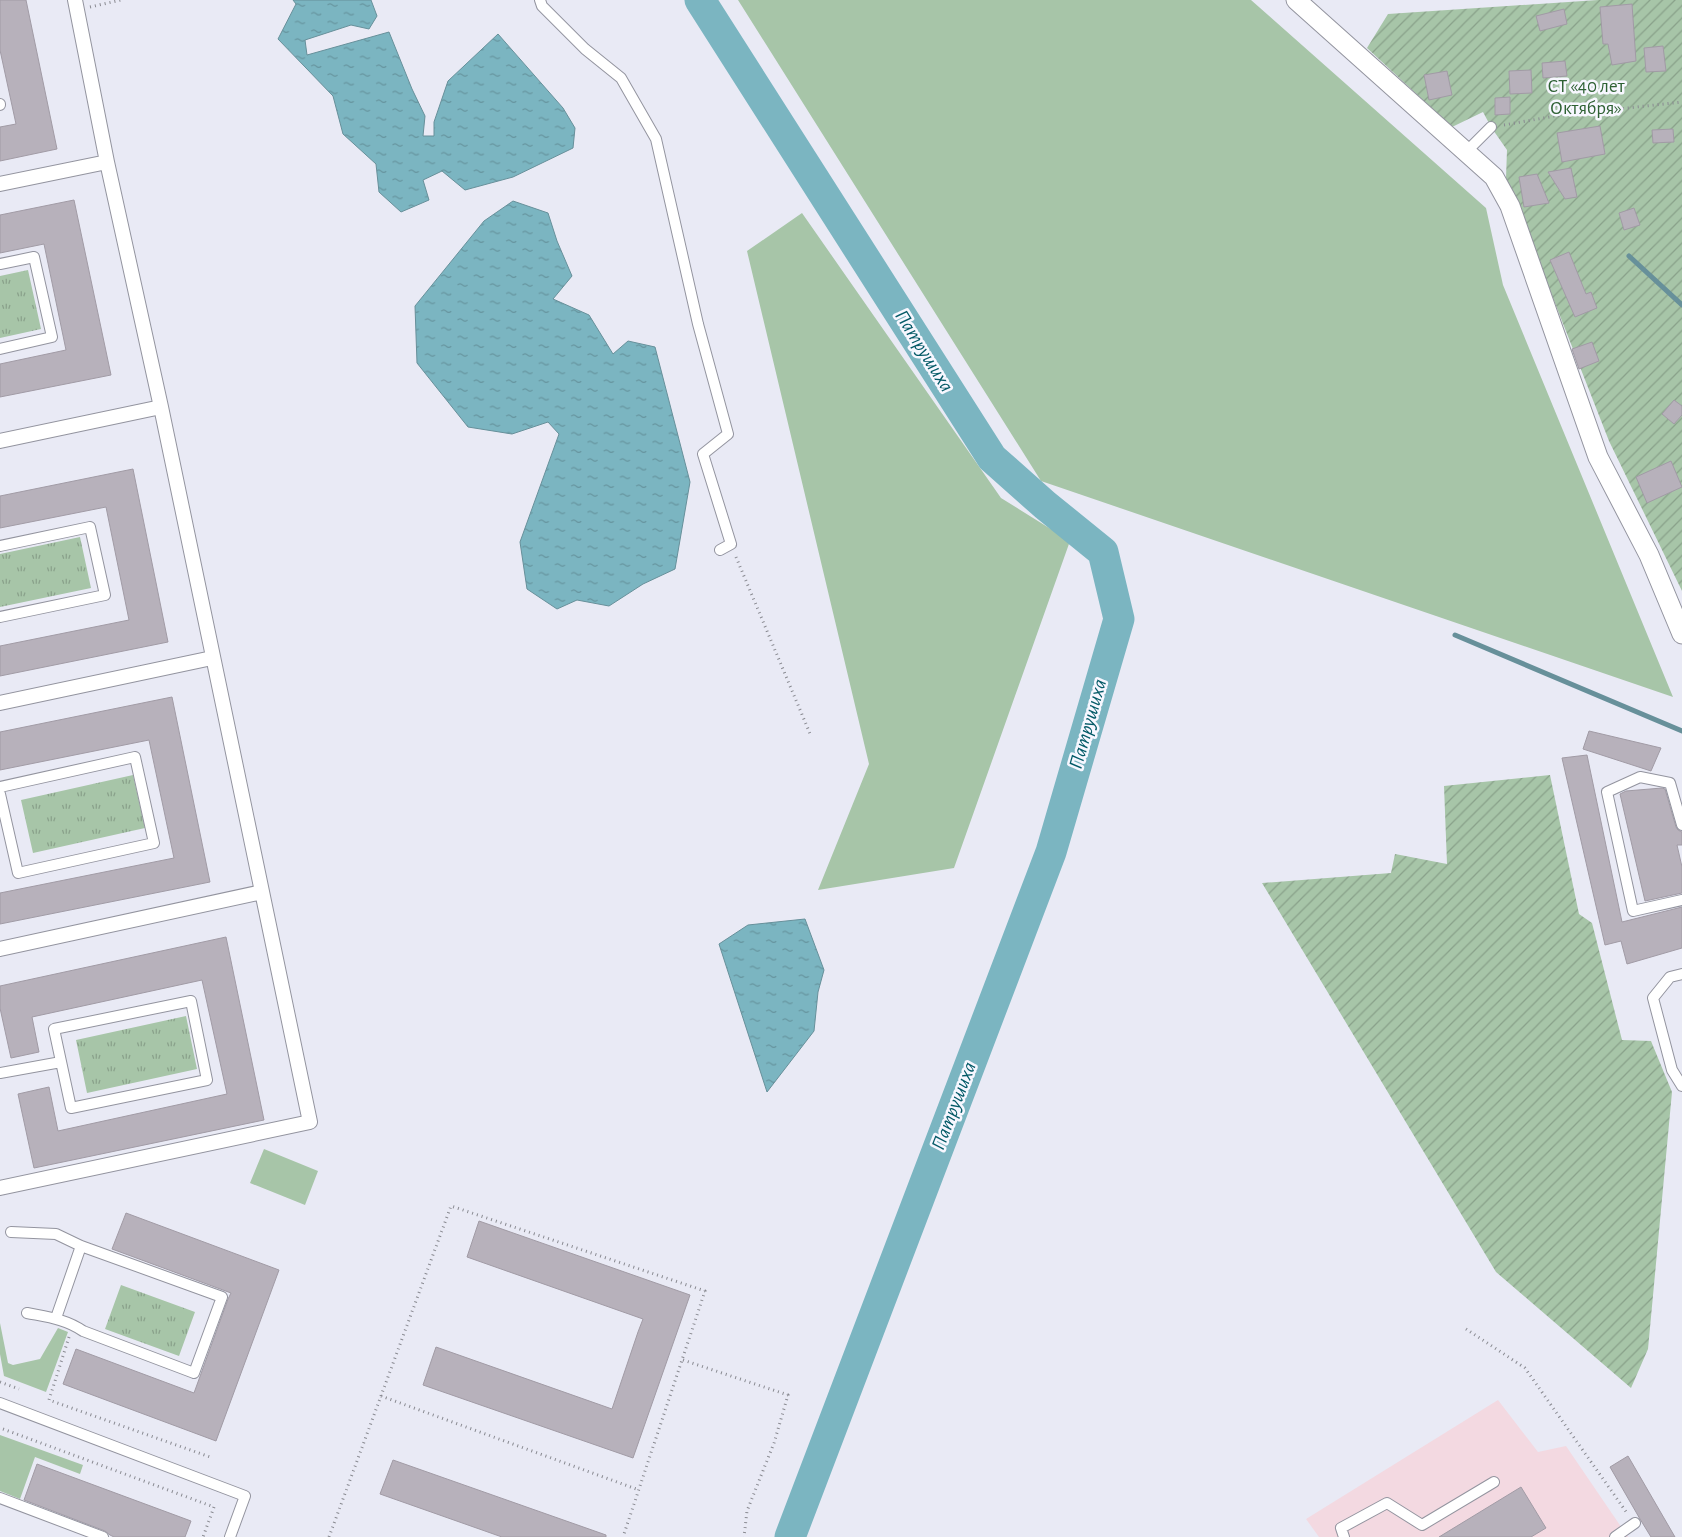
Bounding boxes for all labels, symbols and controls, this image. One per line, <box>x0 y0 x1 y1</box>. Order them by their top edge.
park label: СТ «40 лет Октября» <box>1547 77 1625 118</box>
water label: Патрушиха <box>891 307 957 395</box>
water label: Патрушиха <box>1066 677 1110 771</box>
water label: Патрушиха <box>928 1059 980 1153</box>

